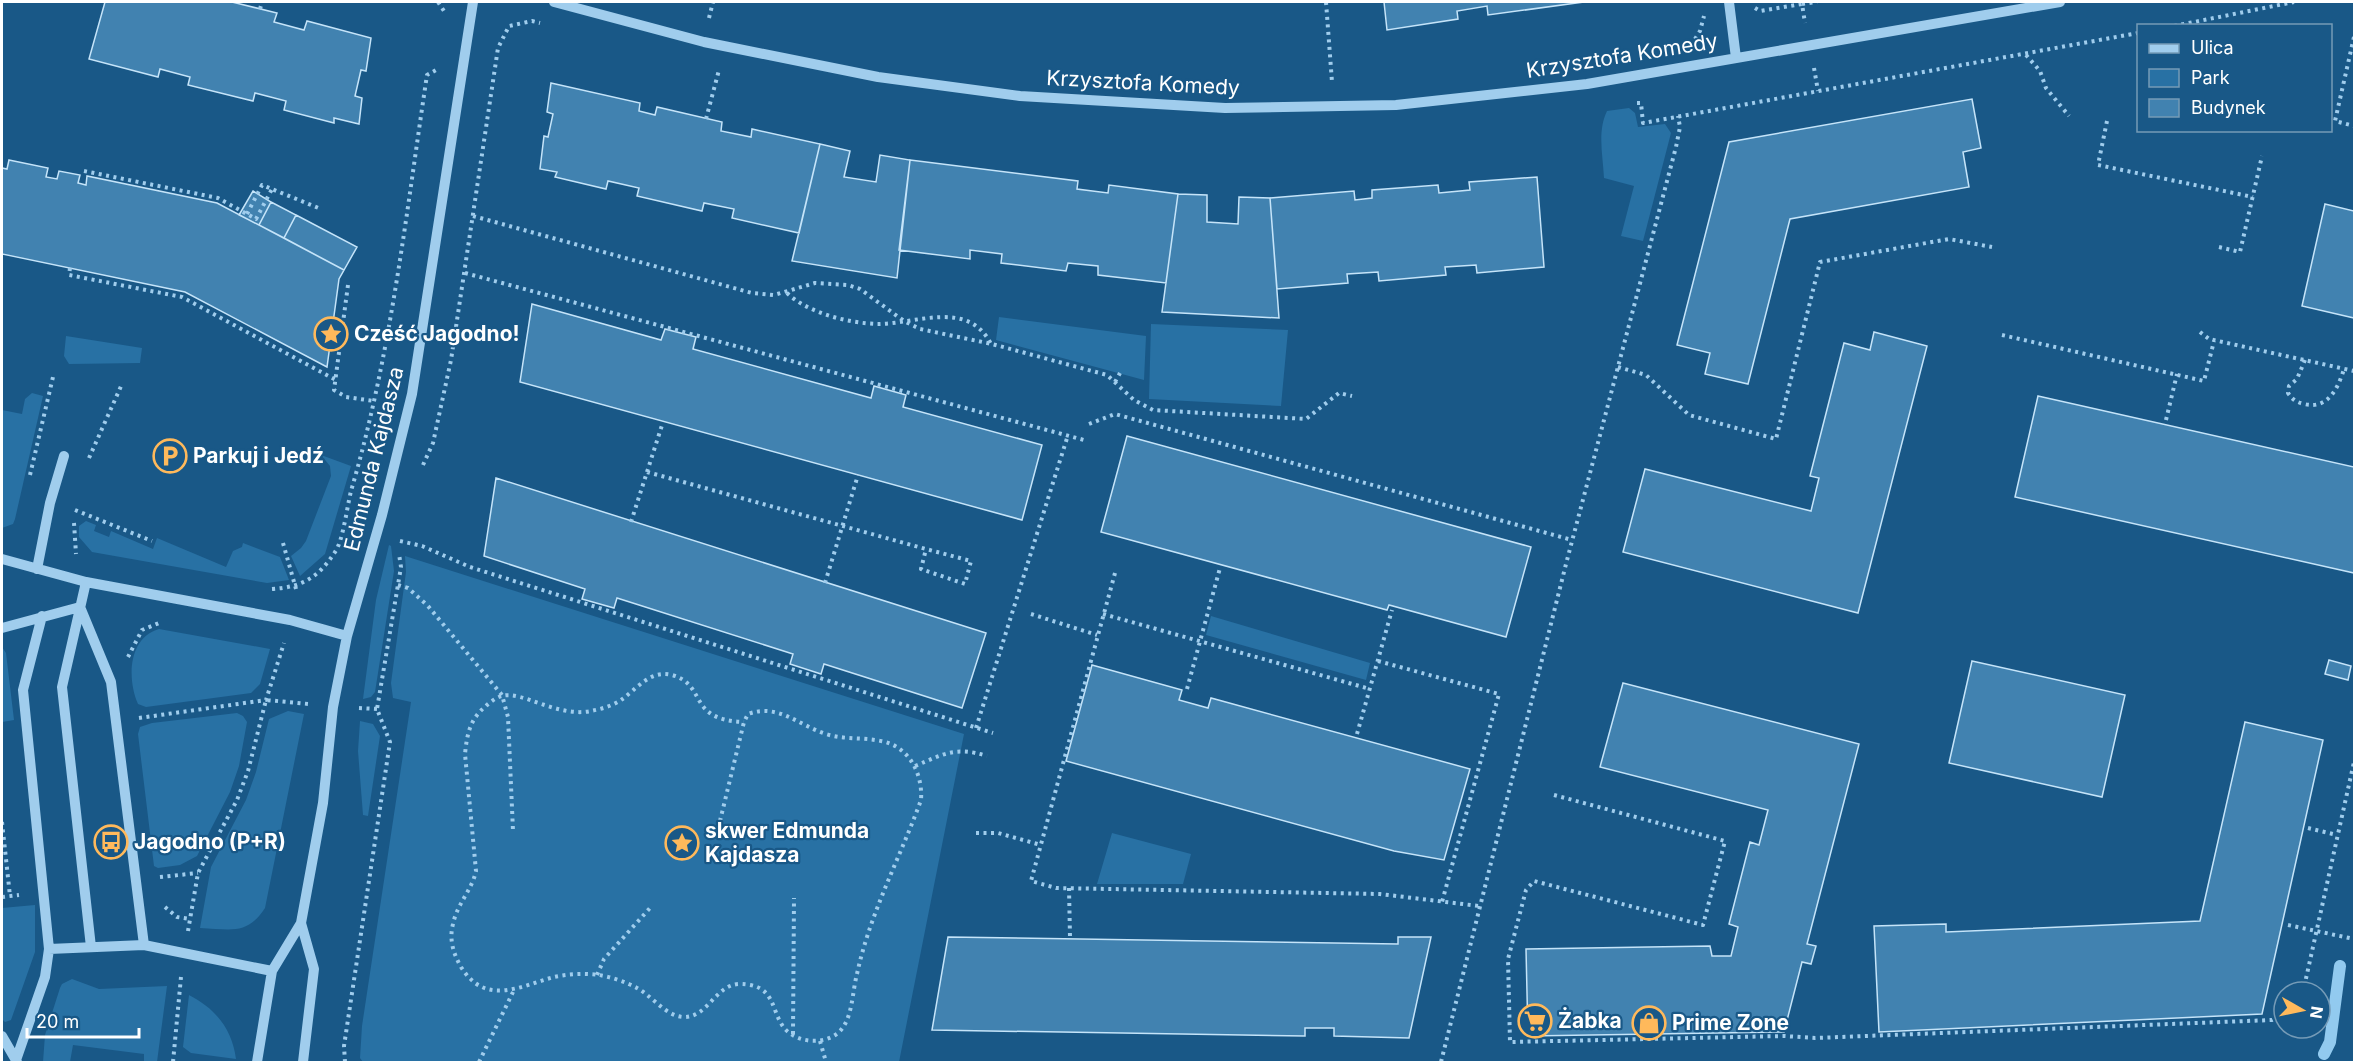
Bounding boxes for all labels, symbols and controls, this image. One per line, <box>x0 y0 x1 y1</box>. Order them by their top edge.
legend <box>2137 24 2332 132</box>
street label: Krzysztofa Komedy <box>1524 28 1720 83</box>
text: Ulica <box>2191 37 2234 58</box>
street label: Krzysztofa Komedy <box>1046 65 1241 100</box>
text: Park <box>2191 67 2230 88</box>
text: Budynek <box>2191 97 2266 118</box>
place icon: Cześć Jagodno! <box>313 316 349 352</box>
place label: Cześć Jagodno! <box>354 321 520 346</box>
street label: Edmunda Kajdasza <box>338 364 409 554</box>
parking icon: Parkuj i Jedź <box>152 438 188 474</box>
place label: Parkuj i Jedź <box>193 443 324 468</box>
place label: skwer Edmunda Kajdasza <box>705 818 869 867</box>
bus stop icon: Jagodno (P+R) <box>93 824 129 860</box>
place icon: skwer Edmunda Kajdasza <box>664 825 700 861</box>
place label: Jagodno (P+R) <box>134 829 286 854</box>
north arrow <box>2272 980 2332 1040</box>
scale bar <box>27 1001 140 1039</box>
supermarket icon: Żabka <box>1517 1003 1553 1039</box>
shop icon: Prime Zone <box>1631 1005 1667 1041</box>
text: N <box>2306 1005 2328 1020</box>
place label: Żabka <box>1558 1007 1622 1033</box>
place label: Prime Zone <box>1672 1010 1789 1035</box>
text: 20 m <box>36 1011 79 1032</box>

